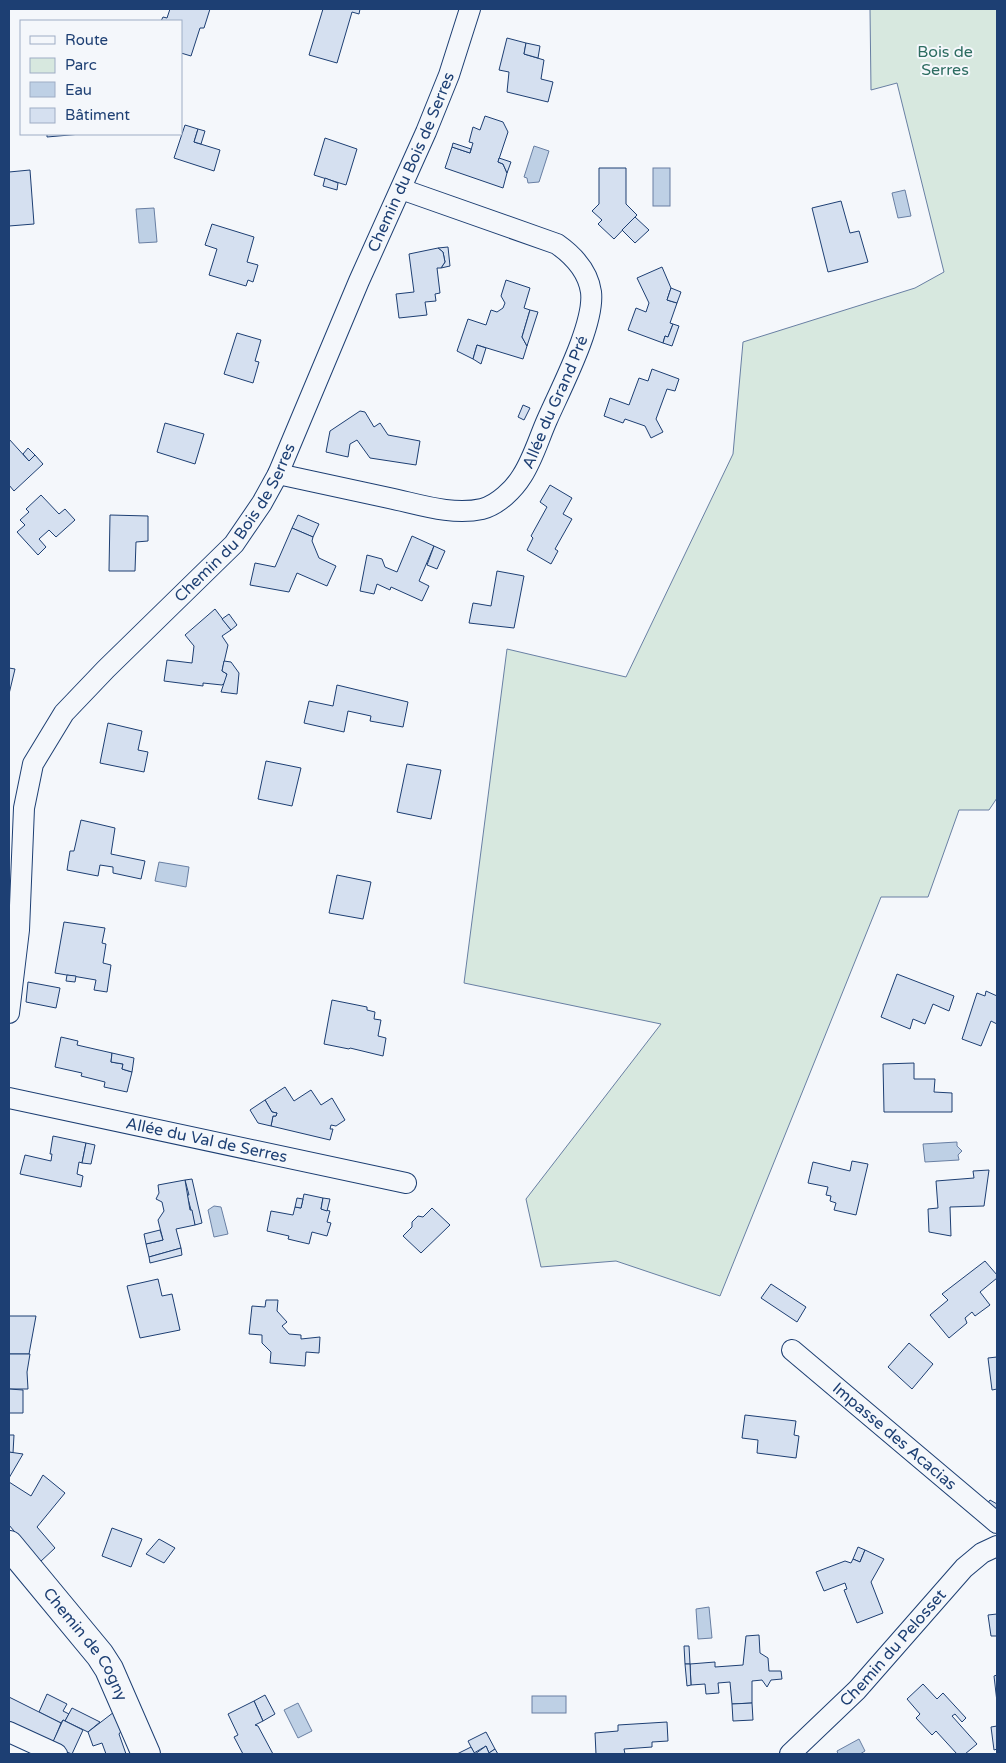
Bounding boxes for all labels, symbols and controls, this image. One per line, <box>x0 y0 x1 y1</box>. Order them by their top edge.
legend <box>20 20 182 135</box>
text: Route <box>65 31 108 49</box>
park label: Bois de Serres <box>917 42 973 80</box>
text: Parc <box>65 56 97 74</box>
street label: Chemin du Bois de Serres <box>363 69 459 255</box>
text: Eau <box>65 81 92 99</box>
text: Bâtiment <box>65 106 130 124</box>
street label: Allée du Grand Pré <box>518 333 593 472</box>
street label: Chemin du Bois de Serres <box>170 440 300 606</box>
street label: Allée du Val de Serres <box>124 1113 289 1167</box>
street label: Impasse des Acacias <box>828 1378 961 1494</box>
street label: Chemin de Cogny <box>39 1584 132 1705</box>
street label: Chemin du Pelosset <box>836 1585 951 1711</box>

